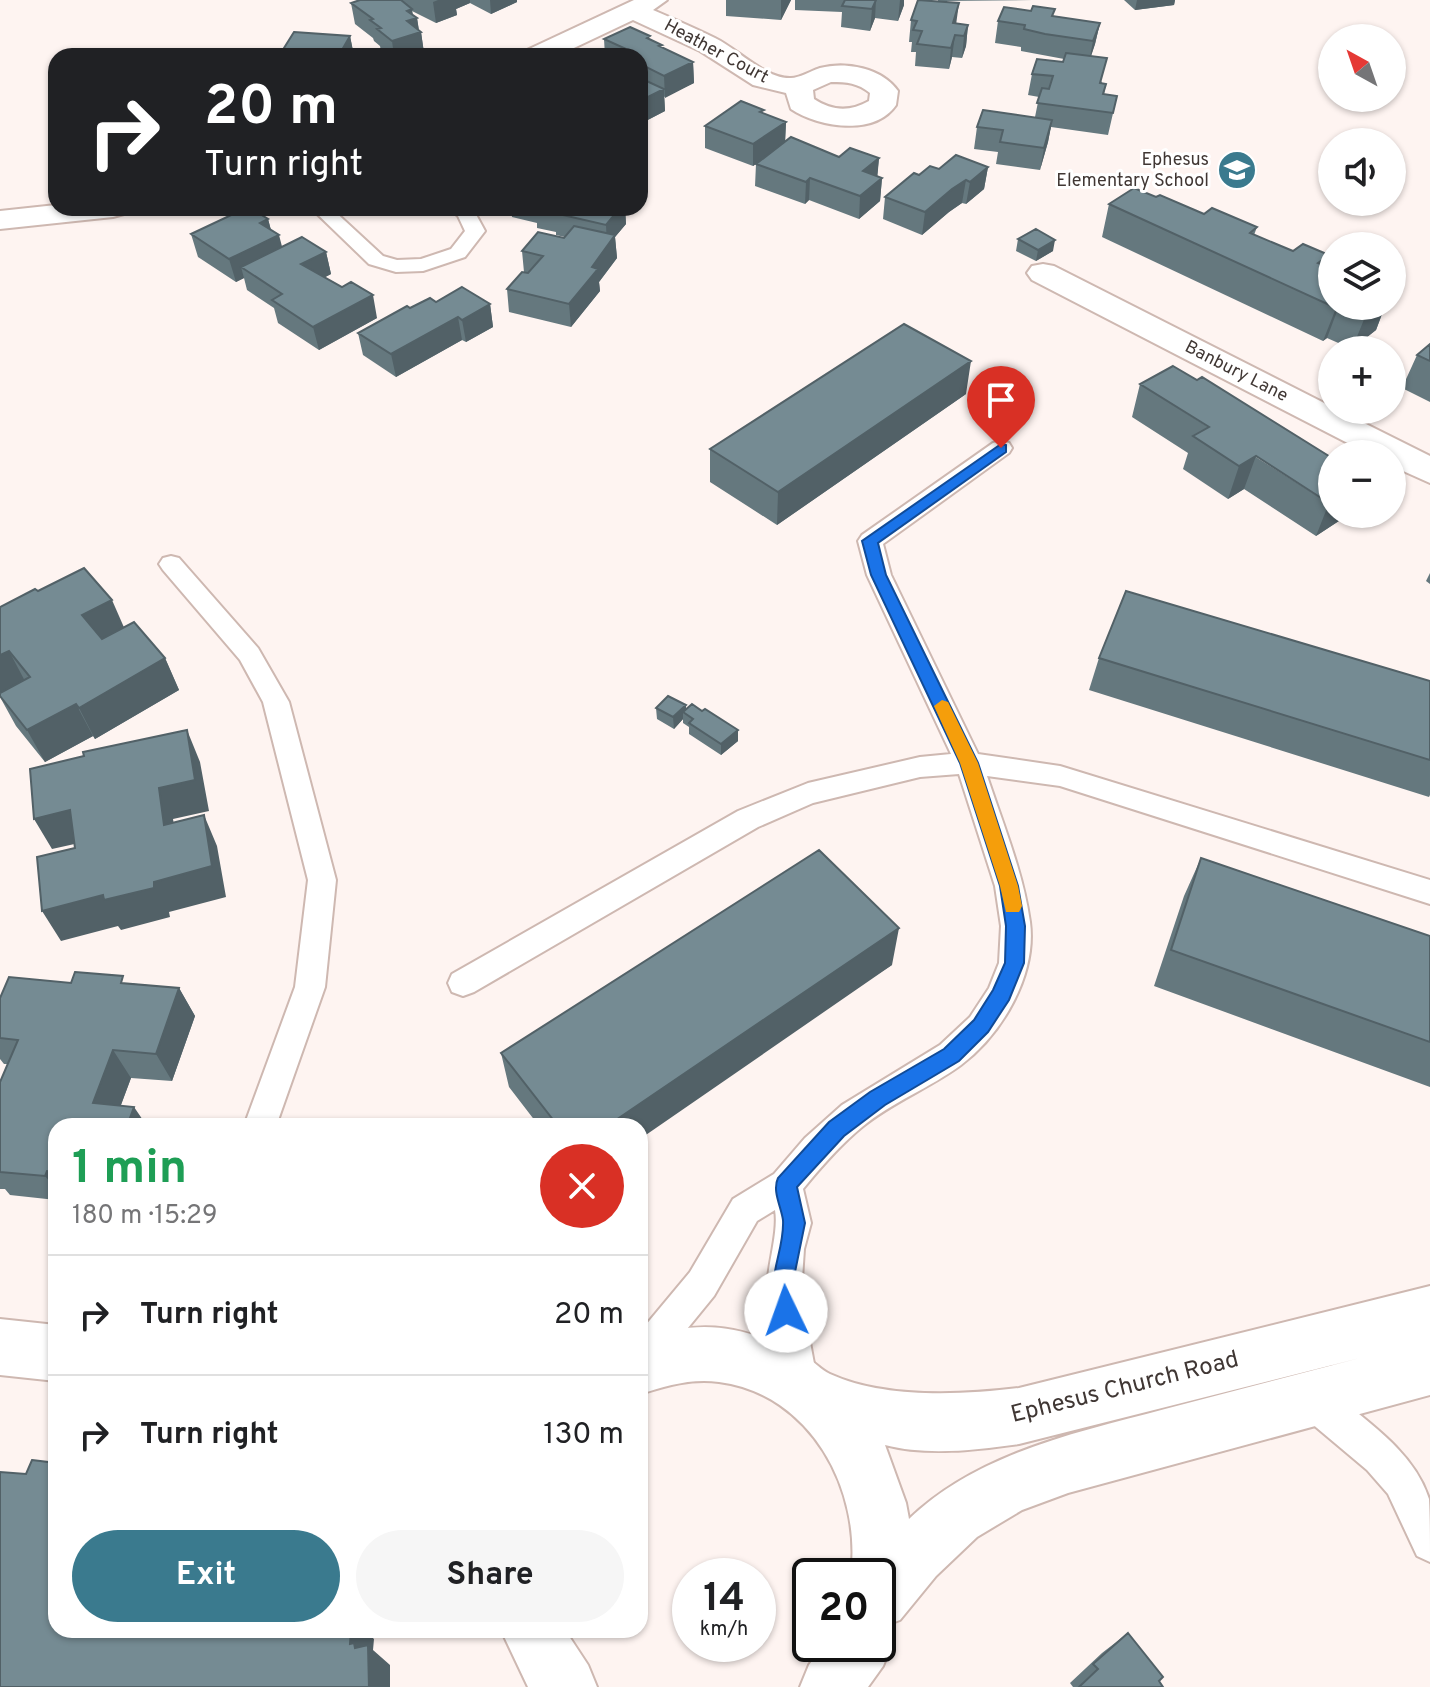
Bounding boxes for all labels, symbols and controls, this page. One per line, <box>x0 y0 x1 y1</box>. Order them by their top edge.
street label: Heather Court <box>660 15 772 89</box>
north arrow <box>1318 24 1406 112</box>
map controls <box>1318 24 1406 528</box>
text: 20 m <box>204 74 338 144</box>
icon: right <box>72 80 176 184</box>
button: sound <box>1318 128 1406 216</box>
text: Turn right <box>204 143 363 189</box>
place label: Ephesus Elementary School <box>1056 149 1209 193</box>
school or university icon: Ephesus Elementary School <box>1216 149 1258 191</box>
button: layers <box>1318 232 1406 320</box>
street label: Banbury Lane <box>1180 336 1292 408</box>
button: + <box>1318 336 1406 424</box>
pin <box>967 366 1035 448</box>
icon: arrive <box>979 378 1023 422</box>
button: − <box>1318 440 1406 528</box>
text: 1 min <box>72 1140 187 1200</box>
button: close <box>540 1144 624 1228</box>
text: 180 m · 15:29 <box>72 1200 218 1233</box>
position arrow <box>744 1269 828 1353</box>
icon: right <box>72 1293 116 1337</box>
text: Turn right <box>140 1297 278 1334</box>
text: 20 m <box>554 1297 624 1334</box>
street label: Ephesus Church Road <box>1008 1345 1242 1431</box>
icon: right <box>72 1413 116 1457</box>
text: Turn right <box>140 1417 278 1454</box>
text: 130 m <box>543 1417 624 1454</box>
button: Exit <box>72 1530 340 1622</box>
button: Share <box>356 1530 624 1622</box>
speed limit sign: 20 <box>792 1558 896 1662</box>
text: 14 <box>703 1575 745 1625</box>
text: km/h <box>700 1617 748 1643</box>

